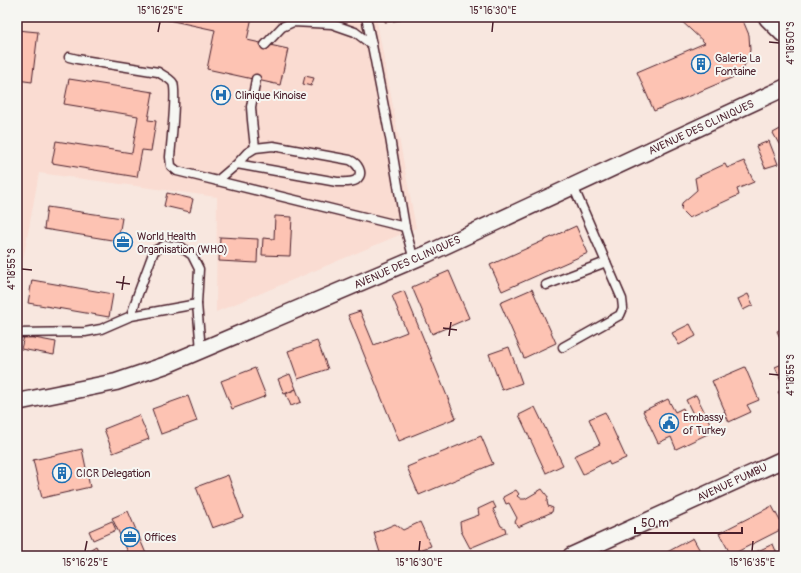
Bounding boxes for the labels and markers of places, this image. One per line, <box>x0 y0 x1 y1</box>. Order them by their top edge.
place label: Galerie La Fontaine <box>715 52 760 78</box>
building icon: Galerie La Fontaine <box>690 53 712 75</box>
hospital icon: Clinique Kinoise <box>210 84 232 106</box>
place label: Clinique Kinoise <box>235 89 307 102</box>
place label: World Health Organisation (WHO) <box>137 230 228 256</box>
office icon: World Health Organisation (WHO) <box>112 231 134 253</box>
place label: Embassy of Turkey <box>683 411 726 437</box>
public building icon: Embassy of Turkey <box>658 412 680 434</box>
building icon: CICR Delegation <box>51 462 73 484</box>
place label: CICR Delegation <box>76 467 151 480</box>
office icon: Offices <box>119 526 141 548</box>
place label: Offices <box>144 531 176 544</box>

